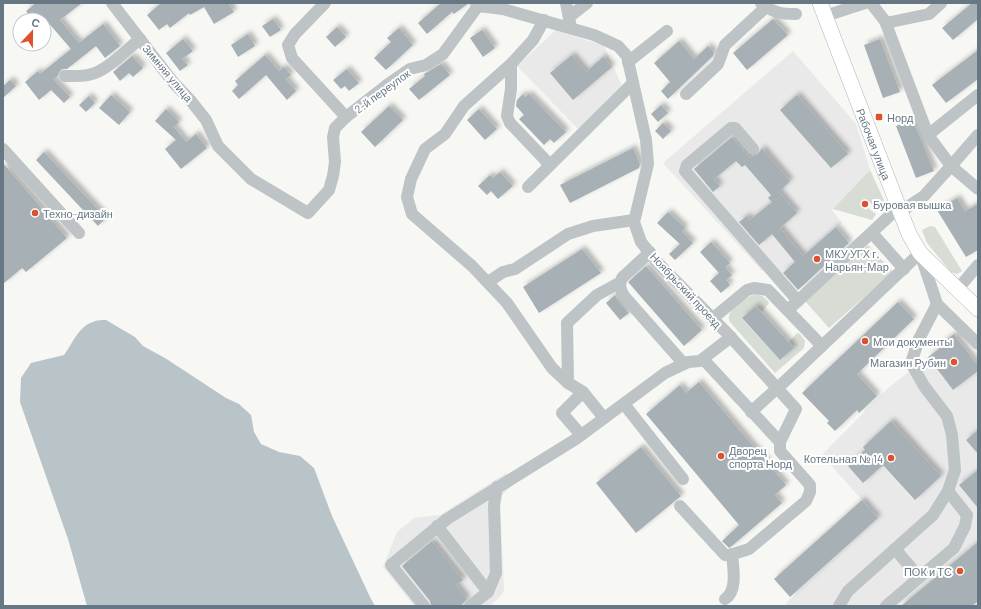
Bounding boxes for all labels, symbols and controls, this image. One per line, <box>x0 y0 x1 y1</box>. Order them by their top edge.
north arrow <box>12 12 52 52</box>
text: С <box>30 15 42 30</box>
street label: Зимняя улица <box>140 42 196 105</box>
street label: 2-й переулок <box>352 66 412 116</box>
street label: Рабочая улица <box>855 106 894 182</box>
place label: Норд <box>887 111 914 124</box>
marker: Норд <box>874 112 884 122</box>
place label: Буровая вышка <box>873 198 952 211</box>
marker: Буровая вышка <box>860 199 870 209</box>
place label: Техно-дизайн <box>43 207 113 220</box>
marker: Техно-дизайн <box>30 208 40 218</box>
place label: МКУ УГХ г. Нарьян-Мар <box>825 247 889 273</box>
street label: Ноябрьский проезд <box>648 250 725 331</box>
marker: МКУ УГХ г. Нарьян-Мар <box>812 254 822 264</box>
place label: Мои документы <box>873 335 952 348</box>
marker: Мои документы <box>860 336 870 346</box>
place label: Магазин Рубин <box>870 356 946 369</box>
marker: Магазин Рубин <box>949 357 959 367</box>
place label: Дворец спорта Норд <box>729 444 793 470</box>
marker: Дворец спорта Норд <box>716 451 726 461</box>
place label: Котельная № 14 <box>804 452 883 465</box>
marker: Котельная № 14 <box>886 453 896 463</box>
place label: ПОК и ТС <box>904 565 952 578</box>
marker: ПОК и ТС <box>955 566 965 576</box>

